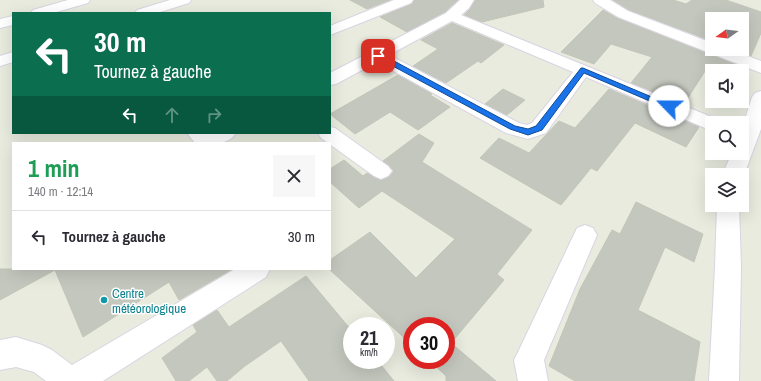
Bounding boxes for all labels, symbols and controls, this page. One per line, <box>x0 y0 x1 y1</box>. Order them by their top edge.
north arrow <box>705 12 749 56</box>
map controls <box>705 12 749 212</box>
text: 30 m <box>94 23 146 61</box>
icon: left <box>28 28 80 80</box>
pin <box>361 39 395 73</box>
icon: arrive <box>367 45 389 67</box>
text: Tournez à gauche <box>94 59 211 84</box>
button: sound <box>705 64 749 108</box>
position arrow <box>648 85 690 127</box>
icon: left <box>119 104 141 126</box>
icon: ahead <box>161 104 183 126</box>
icon: right <box>203 104 225 126</box>
button: search <box>705 116 749 160</box>
text: 1 min <box>28 152 79 184</box>
button: close <box>273 155 315 197</box>
button: layers <box>705 168 749 212</box>
text: 140 m · 12:14 <box>28 183 93 200</box>
icon: left <box>28 226 50 248</box>
text: Tournez à gauche <box>62 226 166 247</box>
text: 30 m <box>288 226 315 247</box>
place label: Centre météorologique <box>112 285 186 317</box>
marker: Centre météorologique <box>99 295 109 305</box>
speed limit sign: 30 <box>403 317 455 369</box>
text: 21 <box>360 324 378 351</box>
text: km/h <box>360 346 378 359</box>

